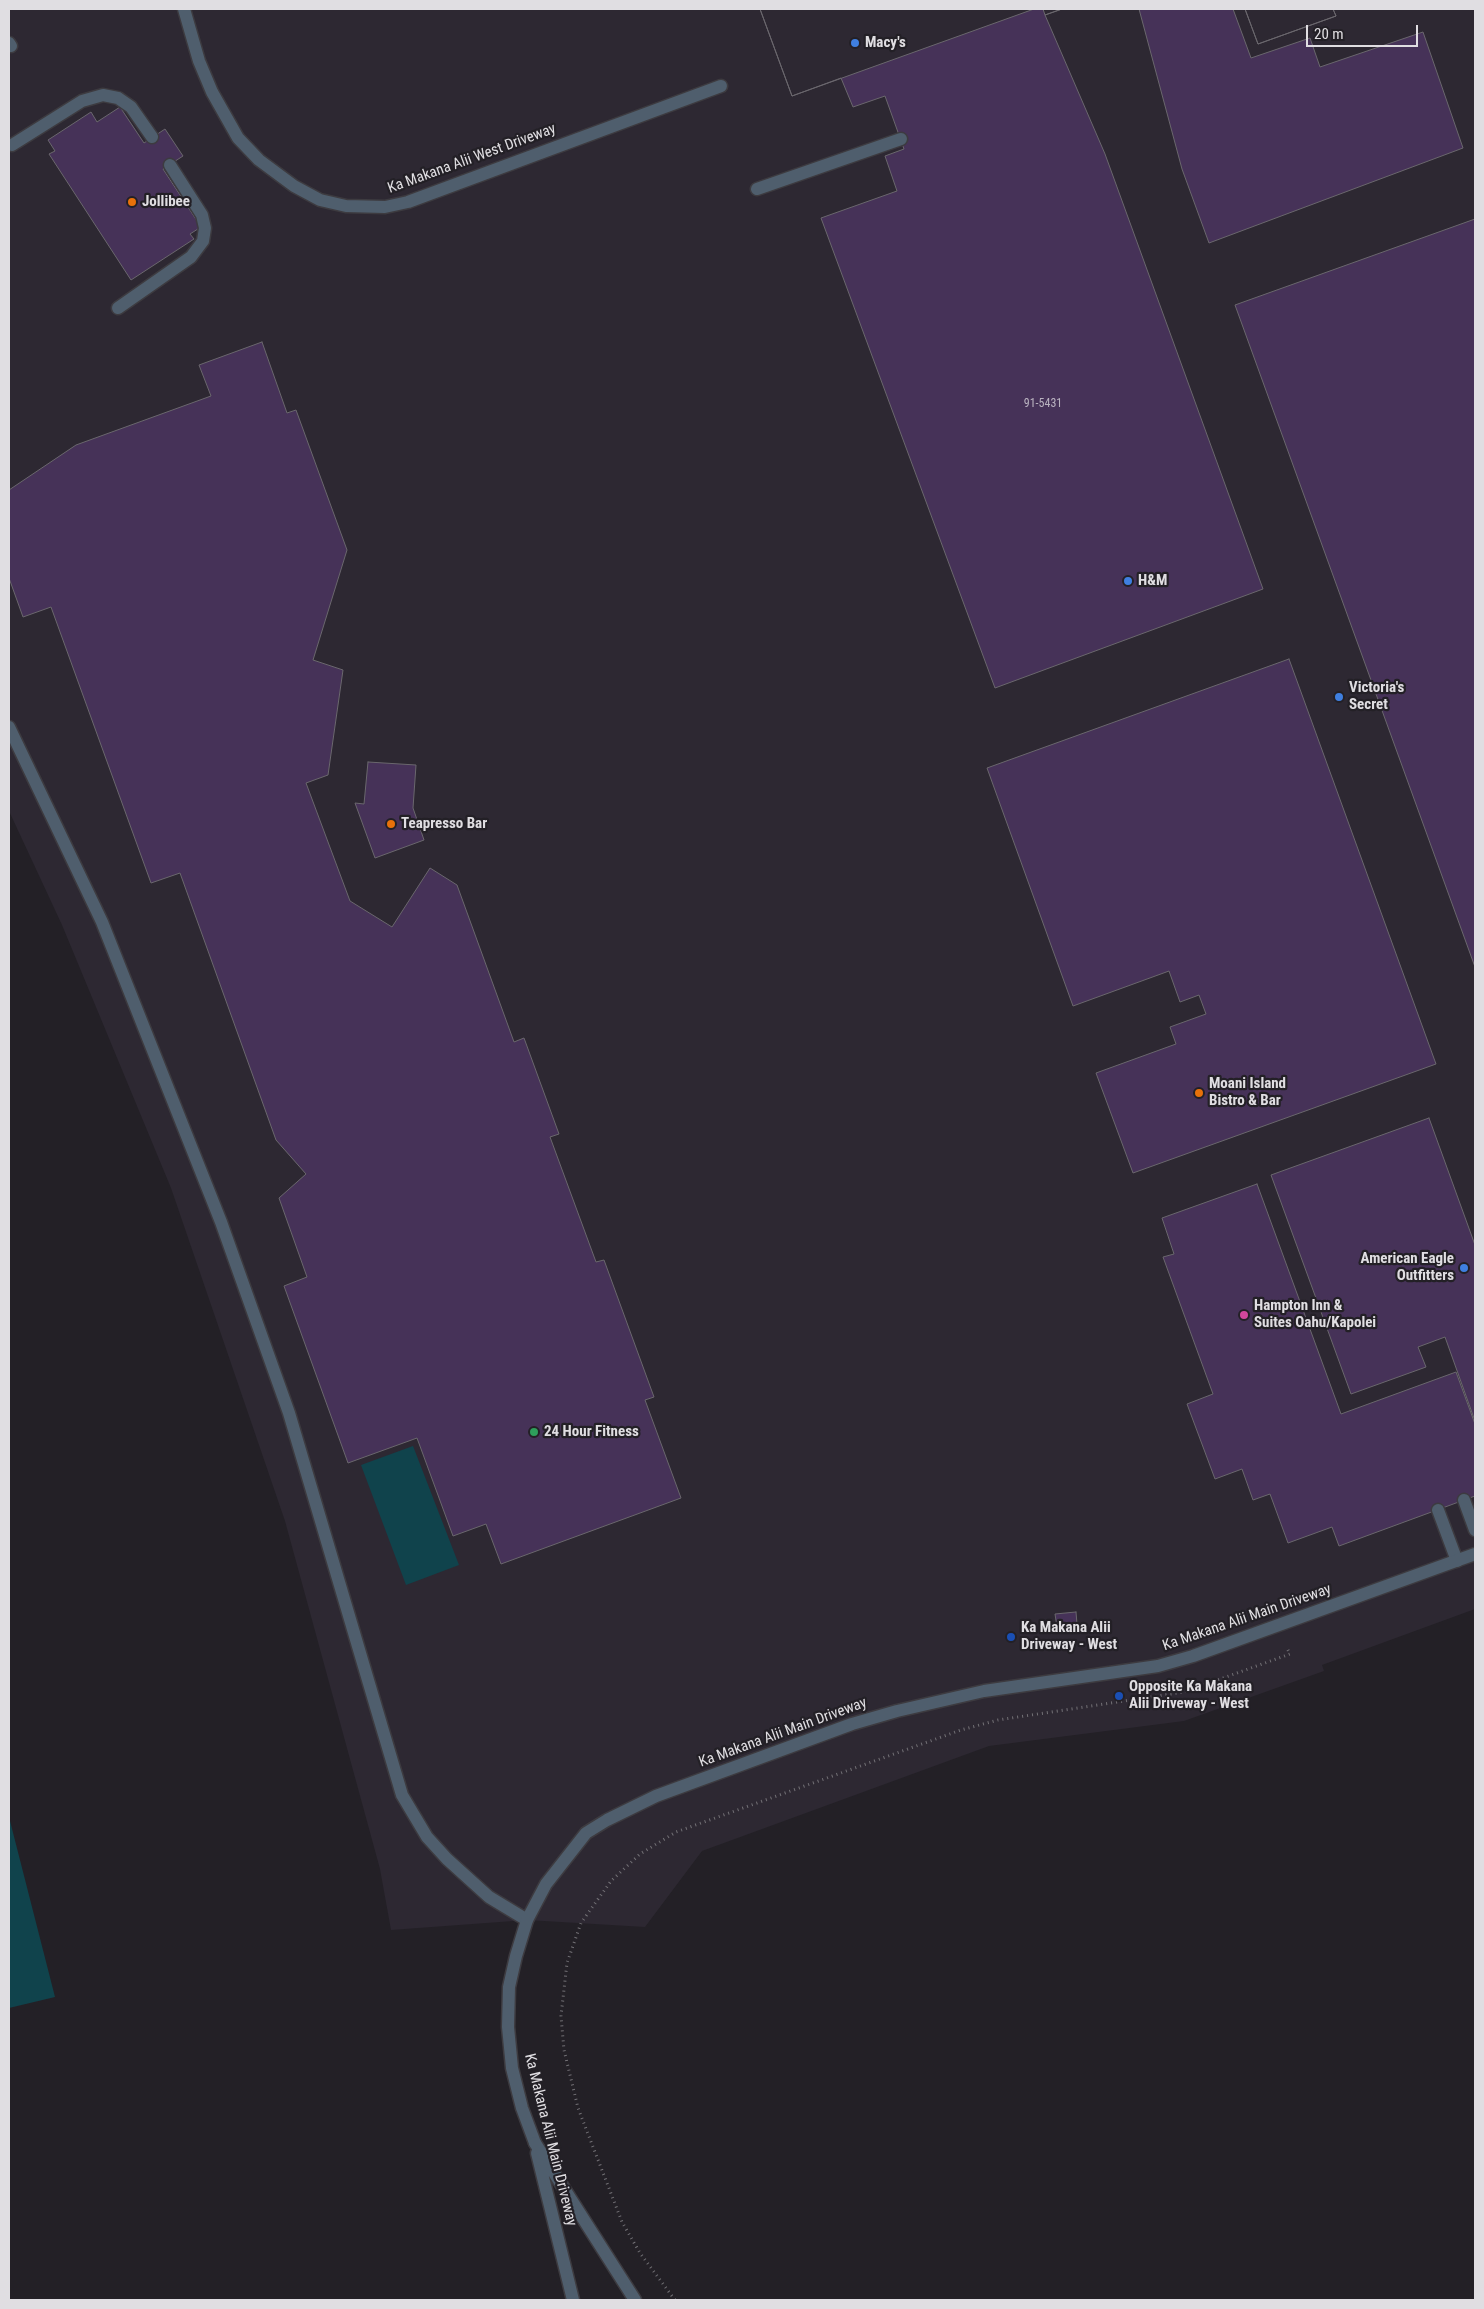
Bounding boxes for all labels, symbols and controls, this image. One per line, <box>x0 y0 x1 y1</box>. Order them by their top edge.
scale bar <box>1309 15 1422 47</box>
text: 20 m <box>1314 25 1344 43</box>
place label: Macy's <box>865 34 906 52</box>
marker: Macy's <box>849 37 861 49</box>
street label: Ka Makana Alii West Driveway <box>386 120 558 198</box>
place label: Jollibee <box>142 193 190 211</box>
marker: Jollibee <box>126 196 138 208</box>
house number: 91-5431 <box>1024 397 1062 411</box>
place label: H&M <box>1138 572 1167 590</box>
marker: H&M <box>1122 575 1134 587</box>
place label: Victoria's Secret <box>1349 679 1404 714</box>
marker: Victoria's Secret <box>1333 691 1345 703</box>
place label: Teapresso Bar <box>401 815 487 833</box>
marker: Teapresso Bar <box>385 818 397 830</box>
place label: Moani Island Bistro & Bar <box>1209 1075 1286 1110</box>
marker: Moani Island Bistro & Bar <box>1193 1087 1205 1099</box>
place label: American Eagle Outfitters <box>1361 1250 1454 1285</box>
marker: American Eagle Outfitters <box>1458 1262 1470 1274</box>
place label: Hampton Inn & Suites Oahu/Kapolei <box>1254 1297 1376 1332</box>
marker: Hampton Inn & Suites Oahu/Kapolei <box>1238 1309 1250 1321</box>
place label: 24 Hour Fitness <box>544 1423 639 1441</box>
marker: 24 Hour Fitness <box>528 1426 540 1438</box>
street label: Ka Makana Alii Main Driveway <box>1160 1581 1334 1655</box>
place label: Ka Makana Alii Driveway - West <box>1021 1619 1117 1654</box>
marker: Ka Makana Alii Driveway - West <box>1005 1631 1017 1643</box>
place label: Opposite Ka Makana Alii Driveway - West <box>1129 1678 1252 1713</box>
marker: Opposite Ka Makana Alii Driveway - West <box>1113 1690 1125 1702</box>
street label: Ka Makana Alii Main Driveway <box>697 1694 869 1772</box>
street label: Ka Makana Alii Main Driveway <box>520 2052 580 2228</box>

